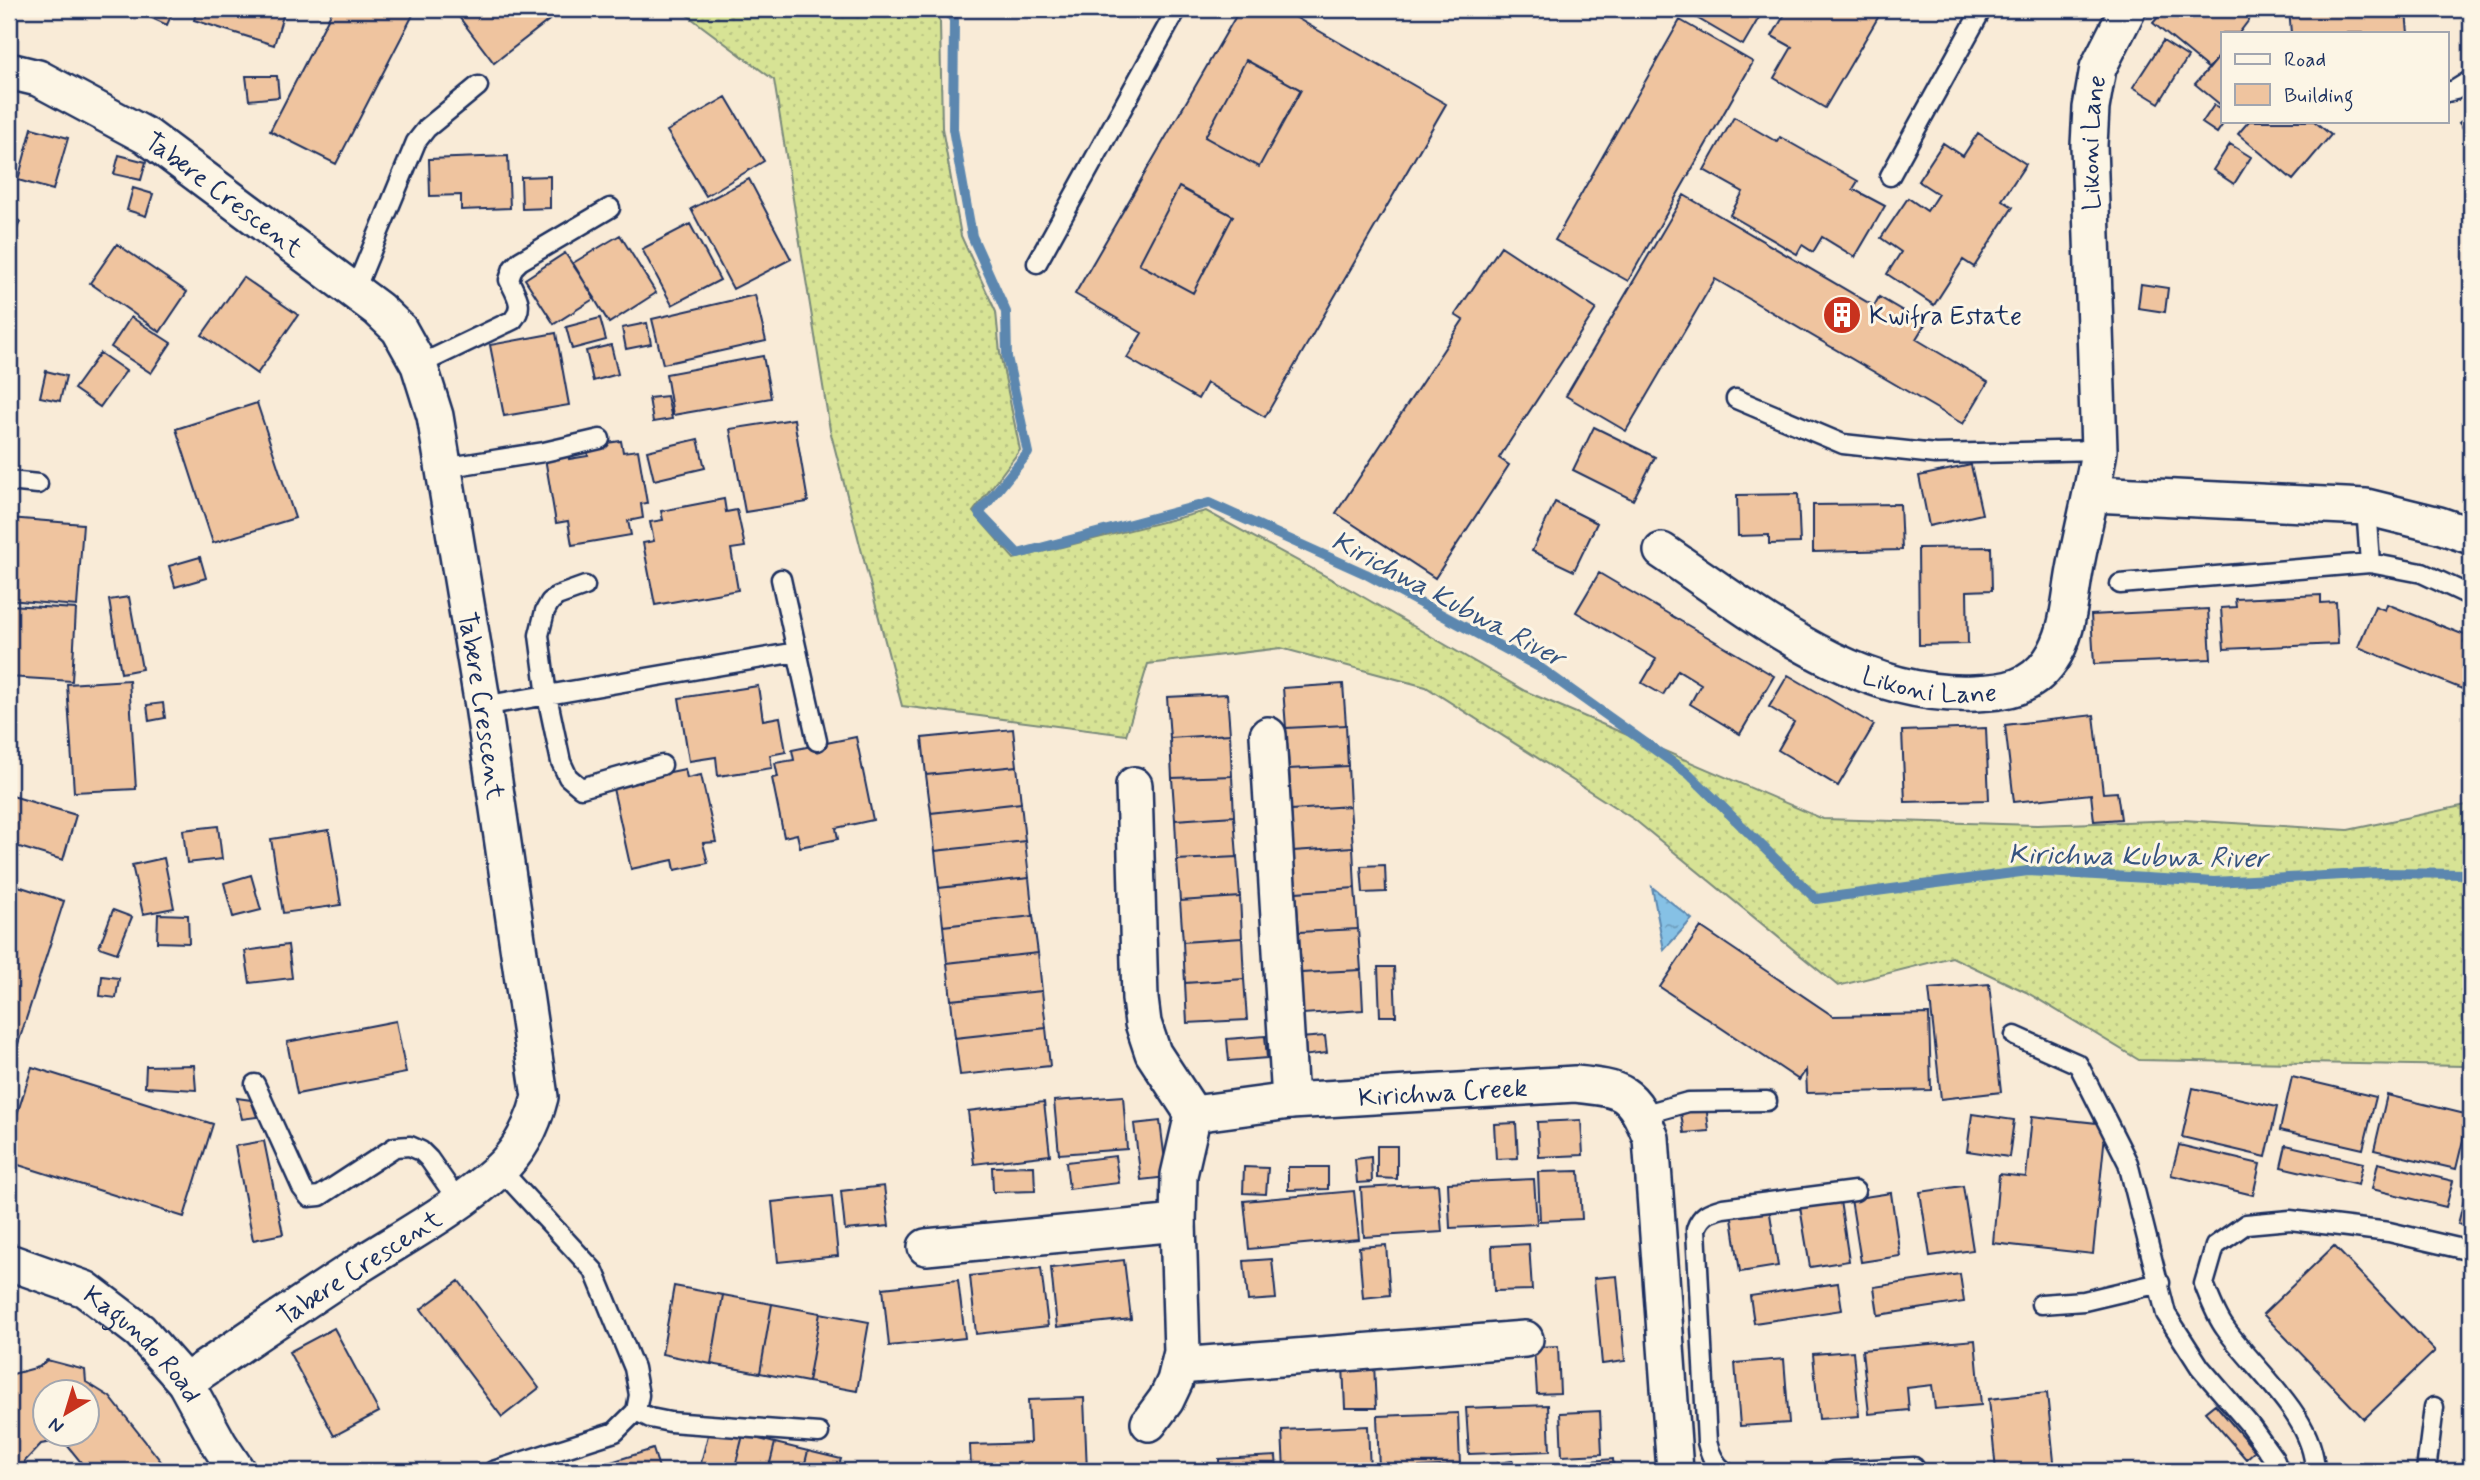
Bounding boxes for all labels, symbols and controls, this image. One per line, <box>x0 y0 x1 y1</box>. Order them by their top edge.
legend <box>2221 32 2448 122</box>
text: Road <box>2284 46 2326 74</box>
street label: Likoni Lane <box>2074 72 2115 211</box>
text: Building <box>2284 82 2354 112</box>
street label: Tabere Crescent <box>137 125 309 266</box>
building icon: Kwifra Estate <box>1821 294 1863 336</box>
place label: Kwifra Estate <box>1869 300 2022 334</box>
water label: Kirichwa Kubwa River <box>1325 523 1574 679</box>
street label: Tabere Crescent <box>449 610 511 802</box>
street label: Likoni Lane <box>1857 659 1998 712</box>
water label: Kirichwa Kubwa River <box>2008 837 2271 878</box>
street label: Kirichwa Creek <box>1357 1072 1528 1116</box>
street label: Tabere Crescent <box>271 1203 449 1335</box>
street label: Kagundo Road <box>76 1279 208 1409</box>
north arrow <box>32 1378 102 1448</box>
text: N <box>44 1411 69 1439</box>

